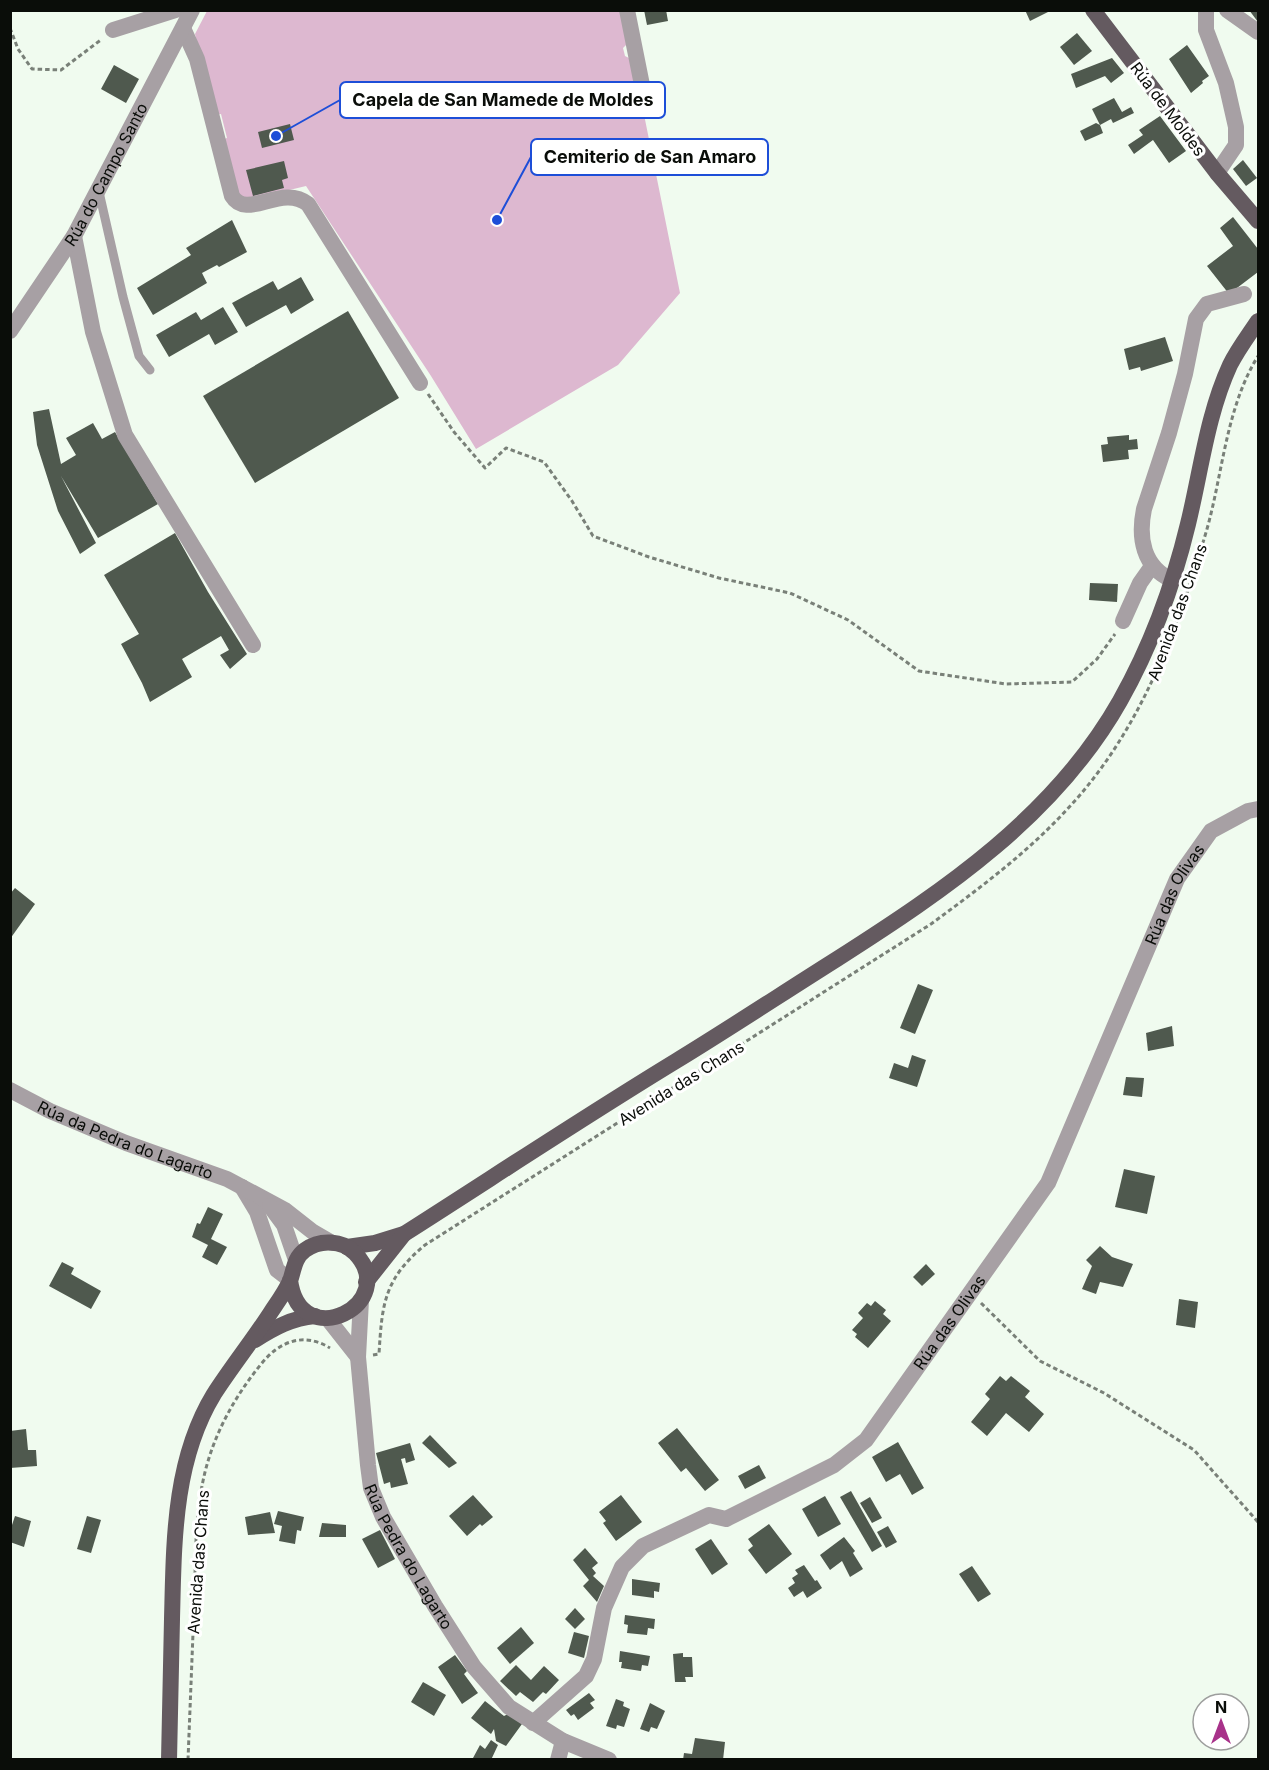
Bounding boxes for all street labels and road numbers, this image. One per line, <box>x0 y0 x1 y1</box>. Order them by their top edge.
street label: Rúa de Moldes <box>1126 58 1210 160</box>
street label: Rúa do Campo Santo <box>60 99 152 250</box>
street label: Avenida das Chans <box>1143 541 1211 683</box>
street label: Rúa das Olivas <box>1140 840 1209 948</box>
street label: Avenida das Chans <box>615 1036 747 1130</box>
street label: Rúa da Pedra do Lagarto <box>34 1096 216 1183</box>
street label: Rúa das Olivas <box>909 1271 990 1374</box>
street label: Rúa Pedra do Lagarto <box>360 1481 457 1633</box>
street label: Avenida das Chans <box>183 1489 213 1635</box>

